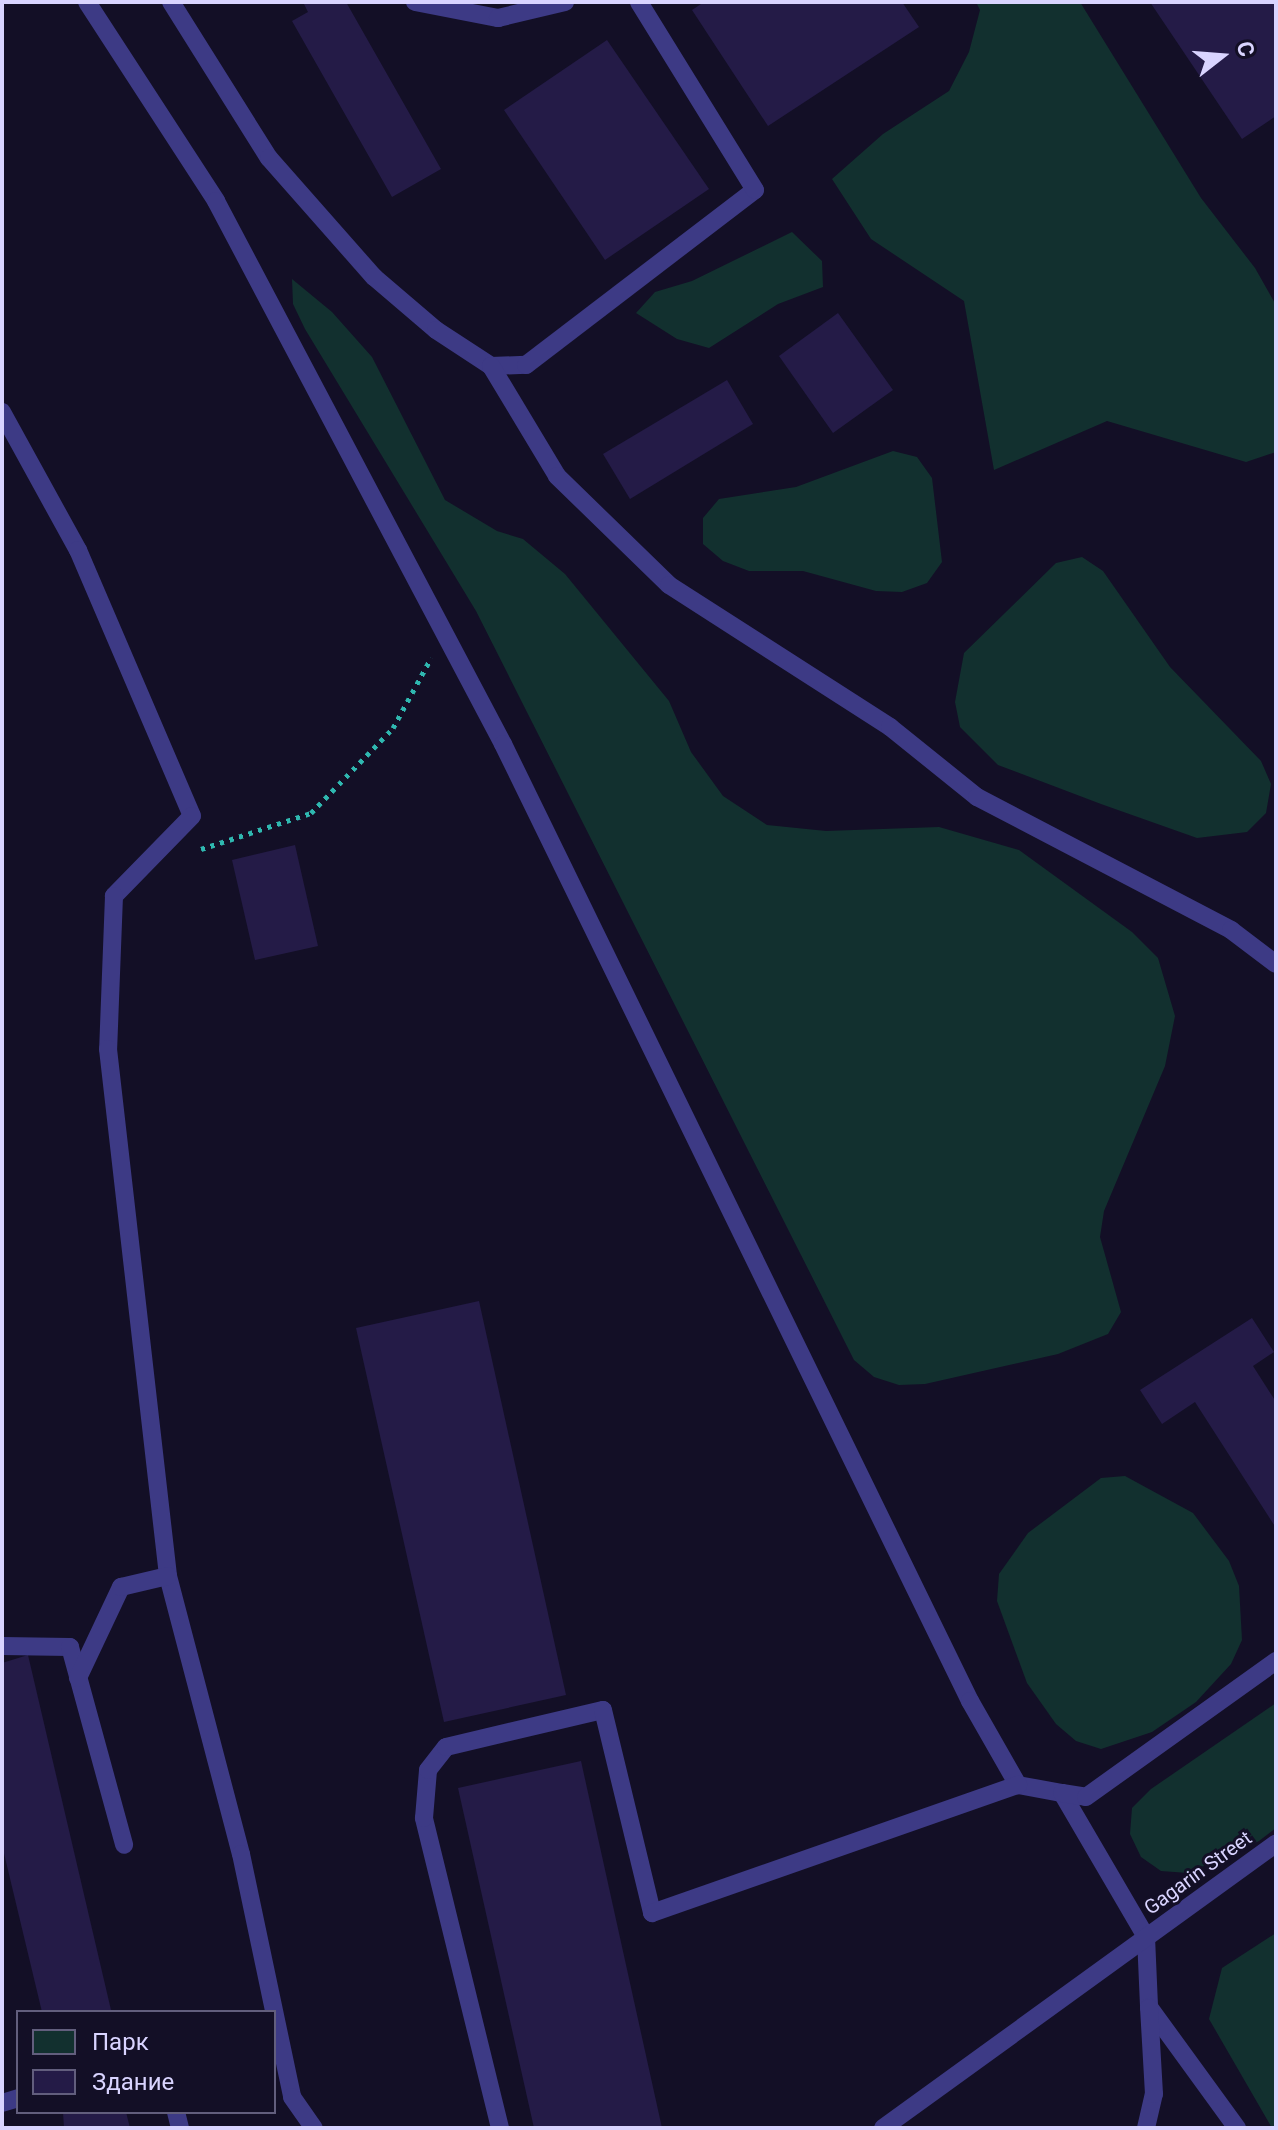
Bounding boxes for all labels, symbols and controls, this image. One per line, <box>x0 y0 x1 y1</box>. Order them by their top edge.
north arrow <box>1182 16 1262 96</box>
text: С <box>1231 38 1259 59</box>
street label: Gagarin Street <box>1140 1826 1256 1920</box>
legend <box>16 2010 276 2114</box>
text: Парк <box>92 2028 149 2056</box>
text: Здание <box>92 2068 174 2096</box>

